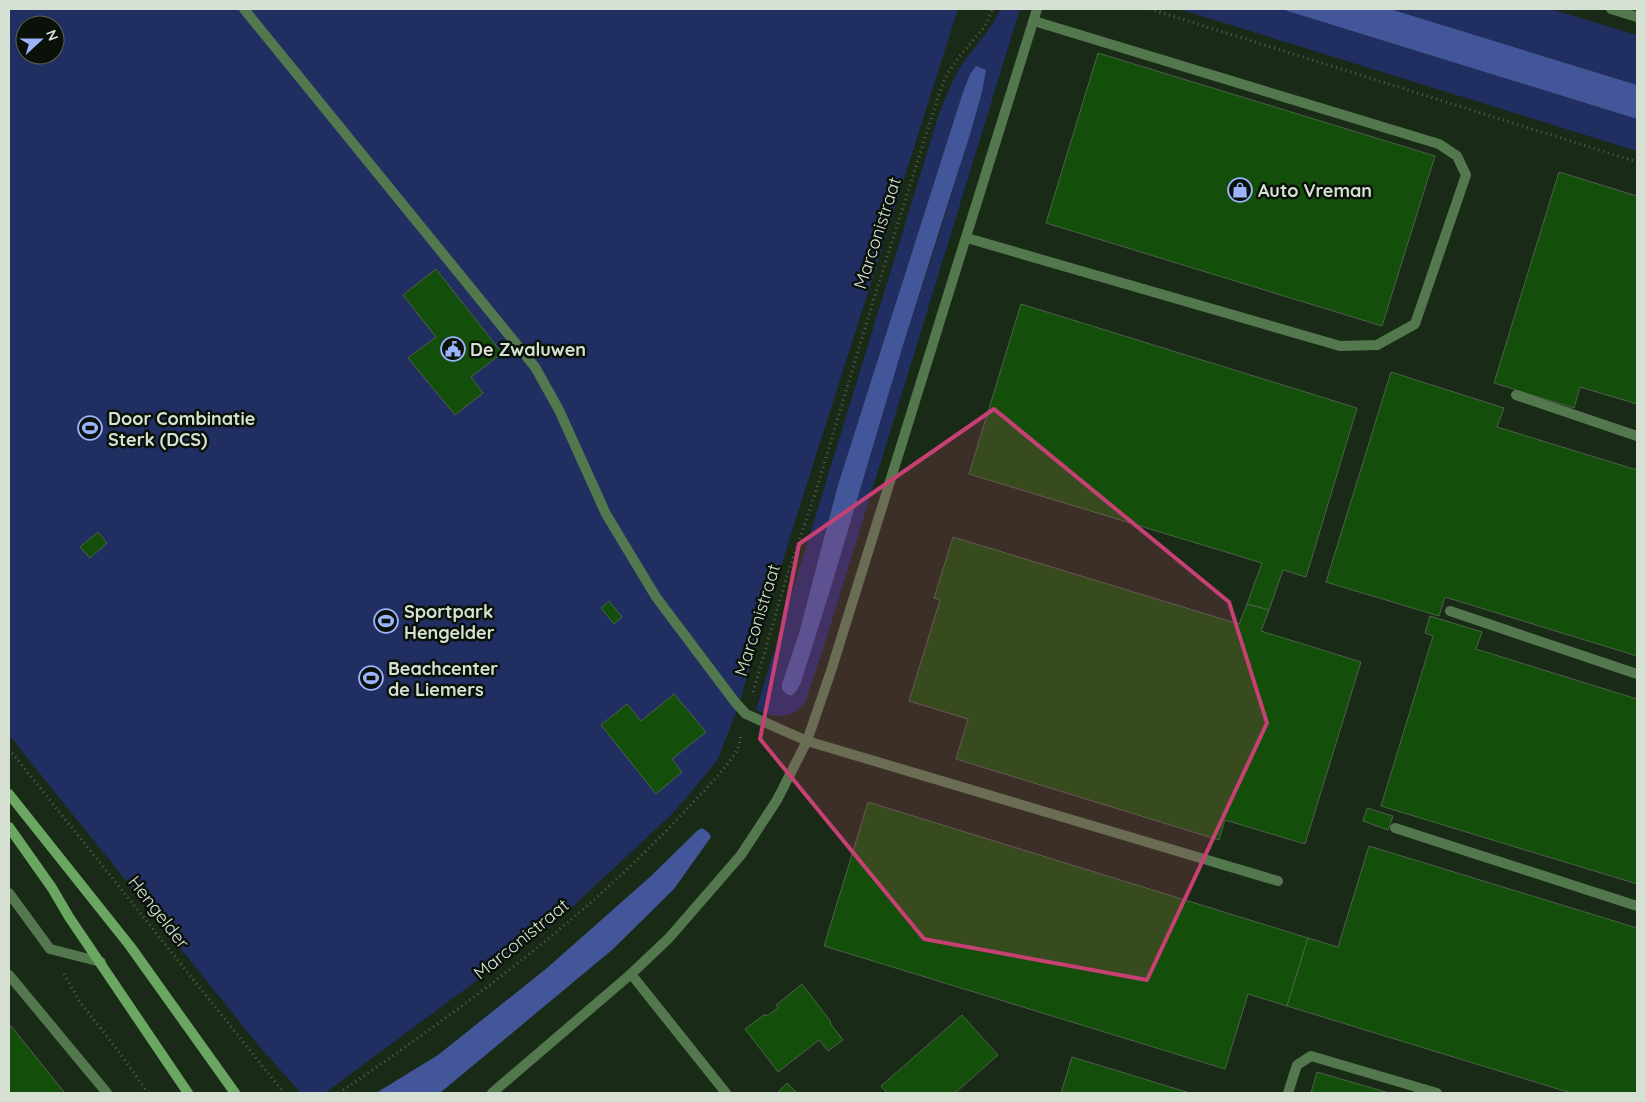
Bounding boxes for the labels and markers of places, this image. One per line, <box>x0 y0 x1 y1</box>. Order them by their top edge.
shop icon: Auto Vreman <box>1227 177 1253 203</box>
place label: Auto Vreman <box>1258 179 1372 202</box>
public building icon: De Zwaluwen <box>440 336 466 362</box>
place label: De Zwaluwen <box>470 338 586 361</box>
place label: Door Combinatie Sterk (DCS) <box>108 407 255 451</box>
sports icon: Door Combinatie Sterk (DCS) <box>77 415 103 441</box>
place label: Sportpark Hengelder <box>404 600 495 644</box>
sports icon: Sportpark Hengelder <box>373 608 399 634</box>
place label: Beachcenter de Liemers <box>388 657 498 701</box>
sports icon: Beachcenter de Liemers <box>358 665 384 691</box>

